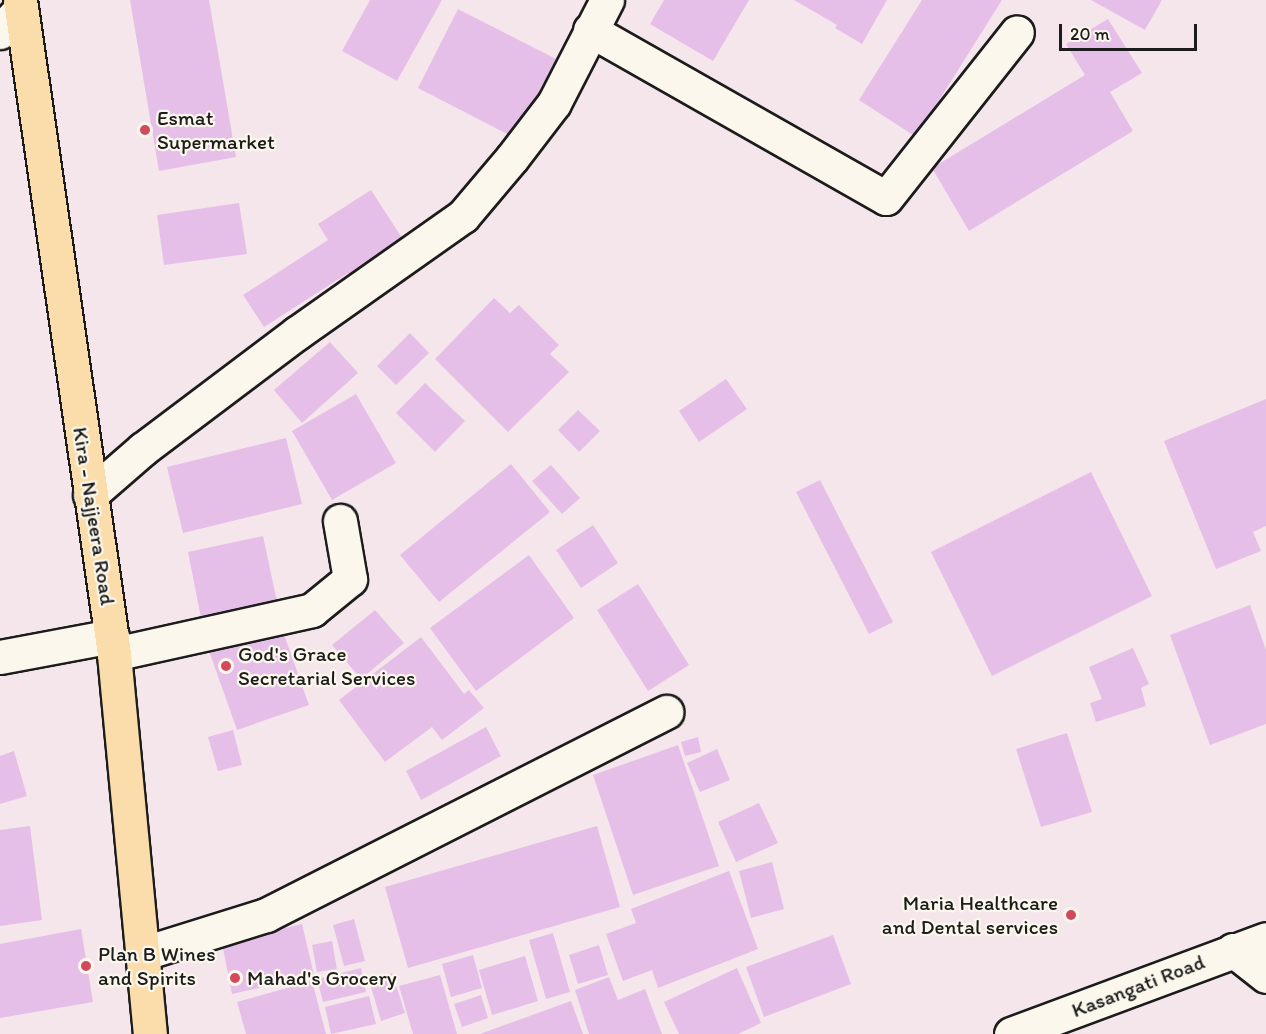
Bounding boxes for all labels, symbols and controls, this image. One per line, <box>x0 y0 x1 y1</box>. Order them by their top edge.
scale bar <box>1062 12 1200 50</box>
text: 20 m <box>1070 23 1110 45</box>
place label: Esmat Supermarket <box>157 105 275 155</box>
marker: Esmat Supermarket <box>138 123 152 137</box>
street label: Kira - Najjeera Road <box>67 425 121 607</box>
place label: God's Grace Secretarial Services <box>238 641 416 691</box>
marker: God's Grace Secretarial Services <box>219 659 233 673</box>
place label: Maria Healthcare and Dental services <box>883 890 1058 940</box>
marker: Maria Healthcare and Dental services <box>1062 906 1080 924</box>
place label: Plan B Wines and Spirits <box>98 941 216 991</box>
street label: Kasangati Road <box>1068 949 1208 1023</box>
marker: Plan B Wines and Spirits <box>79 959 93 973</box>
place label: Mahad's Grocery <box>247 965 397 991</box>
marker: Mahad's Grocery <box>228 971 242 985</box>

